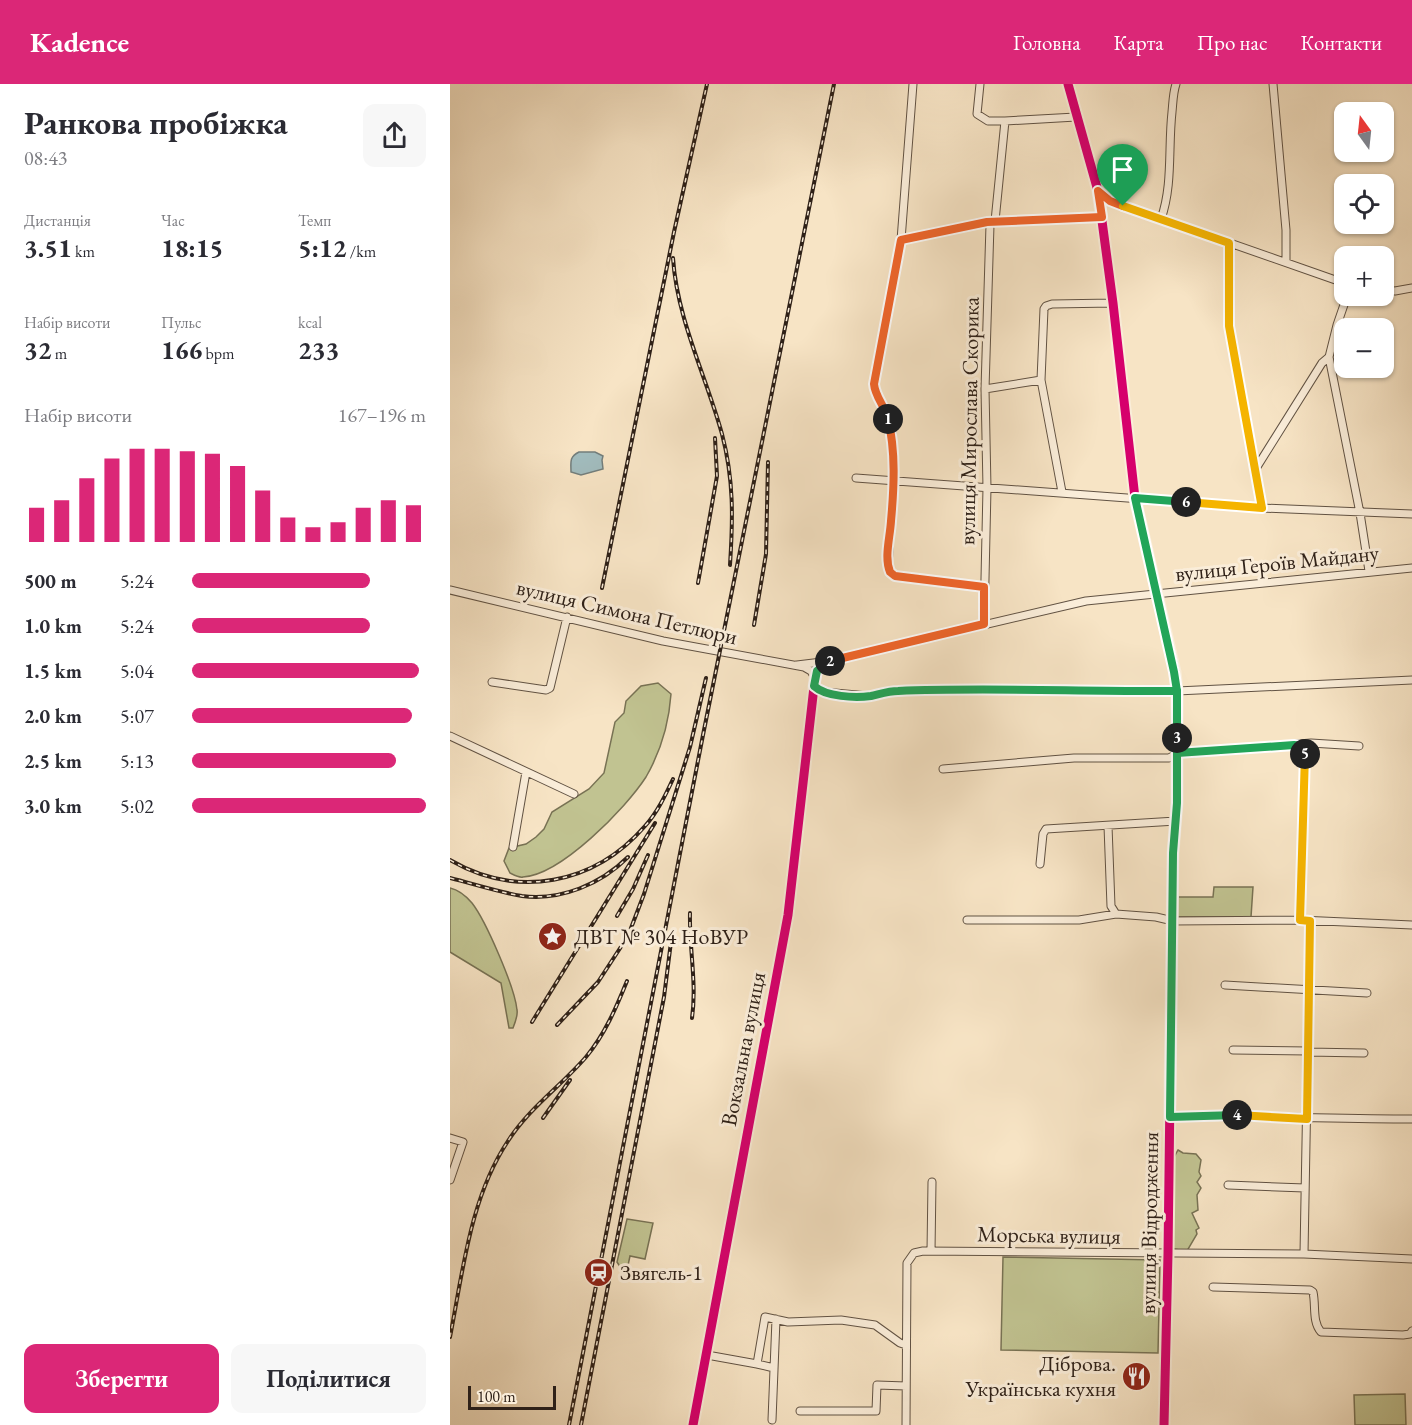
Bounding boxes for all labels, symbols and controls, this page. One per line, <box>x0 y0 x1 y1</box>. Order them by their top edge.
text: Kadence <box>30 24 129 60</box>
text: Головна <box>1013 29 1081 56</box>
text: Карта <box>1114 29 1164 56</box>
text: Про нас <box>1197 29 1267 56</box>
text: Контакти <box>1300 29 1382 56</box>
text: Ранкова пробіжка <box>24 101 288 144</box>
north arrow <box>1334 102 1394 162</box>
map controls <box>1334 102 1394 378</box>
button: share <box>363 104 426 167</box>
pin <box>1097 144 1148 206</box>
text: 08:43 <box>24 145 67 171</box>
icon: arrive <box>1106 153 1139 186</box>
button: locate <box>1334 174 1394 234</box>
text: Дистанція <box>24 210 91 231</box>
text: Час <box>161 210 185 231</box>
text: Темп <box>298 210 331 231</box>
text: 3.51 <box>24 231 72 265</box>
text: 18:15 <box>161 231 223 265</box>
text: 5:12 <box>298 231 347 265</box>
text: km <box>72 241 95 262</box>
text: /km <box>347 241 376 262</box>
button: + <box>1334 246 1394 306</box>
street label: вулиця Мирослава Скорика <box>952 296 986 545</box>
text: Набір висоти <box>24 312 110 333</box>
text: Пульс <box>161 312 202 333</box>
text: kcal <box>298 312 322 333</box>
button: − <box>1334 318 1394 378</box>
text: 32 <box>24 333 52 367</box>
text: 166 <box>161 333 202 367</box>
text: 233 <box>298 333 339 367</box>
text: m <box>52 343 67 364</box>
text: bpm <box>202 343 234 364</box>
text: Набір висоти <box>24 402 132 428</box>
text: 167–196 m <box>338 402 426 428</box>
pin: 1 <box>873 404 903 434</box>
text: 1 <box>884 408 892 429</box>
pin: 6 <box>1171 487 1201 517</box>
text: 6 <box>1182 491 1190 512</box>
street label: вулиця Героїв Майдану <box>1174 538 1381 588</box>
text: 500 m <box>24 568 77 594</box>
text: 5:24 <box>120 568 154 594</box>
street label: вулиця Симона Петлюри <box>514 572 741 652</box>
text: 1.0 km <box>24 613 82 639</box>
text: 5:24 <box>120 613 154 639</box>
pin: 2 <box>815 646 845 676</box>
text: 2 <box>826 650 834 671</box>
text: 1.5 km <box>24 658 82 684</box>
text: 5:04 <box>120 658 154 684</box>
text: 2.0 km <box>24 703 82 729</box>
text: 5:07 <box>120 703 154 729</box>
pin: 3 <box>1162 723 1192 753</box>
text: 3 <box>1173 727 1181 748</box>
pin: 5 <box>1290 739 1320 769</box>
text: 5 <box>1301 743 1309 764</box>
text: 2.5 km <box>24 748 82 774</box>
text: 5:13 <box>120 748 154 774</box>
text: 3.0 km <box>24 793 82 819</box>
text: 5:02 <box>120 793 154 819</box>
place icon: ДВТ № 304 НоВУР <box>537 920 569 952</box>
place label: ДВТ № 304 НоВУР <box>574 922 748 951</box>
street label: Вокзальна вулиця <box>714 969 772 1129</box>
pin: 4 <box>1222 1100 1252 1130</box>
text: 4 <box>1233 1104 1241 1125</box>
street label: вулиця Відродження <box>1133 1131 1165 1314</box>
street label: Морська вулиця <box>977 1219 1121 1251</box>
station icon: Звягель-1 <box>583 1256 615 1288</box>
place label: Звягель-1 <box>620 1258 703 1287</box>
button: Зберегти <box>24 1344 219 1413</box>
button: Поділитися <box>231 1344 426 1413</box>
place label: Діброва. Українська кухня <box>964 1349 1116 1403</box>
restaurant icon: Діброва. Українська кухня <box>1121 1360 1153 1392</box>
scale bar <box>468 1383 556 1410</box>
text: 100 m <box>477 1386 516 1407</box>

